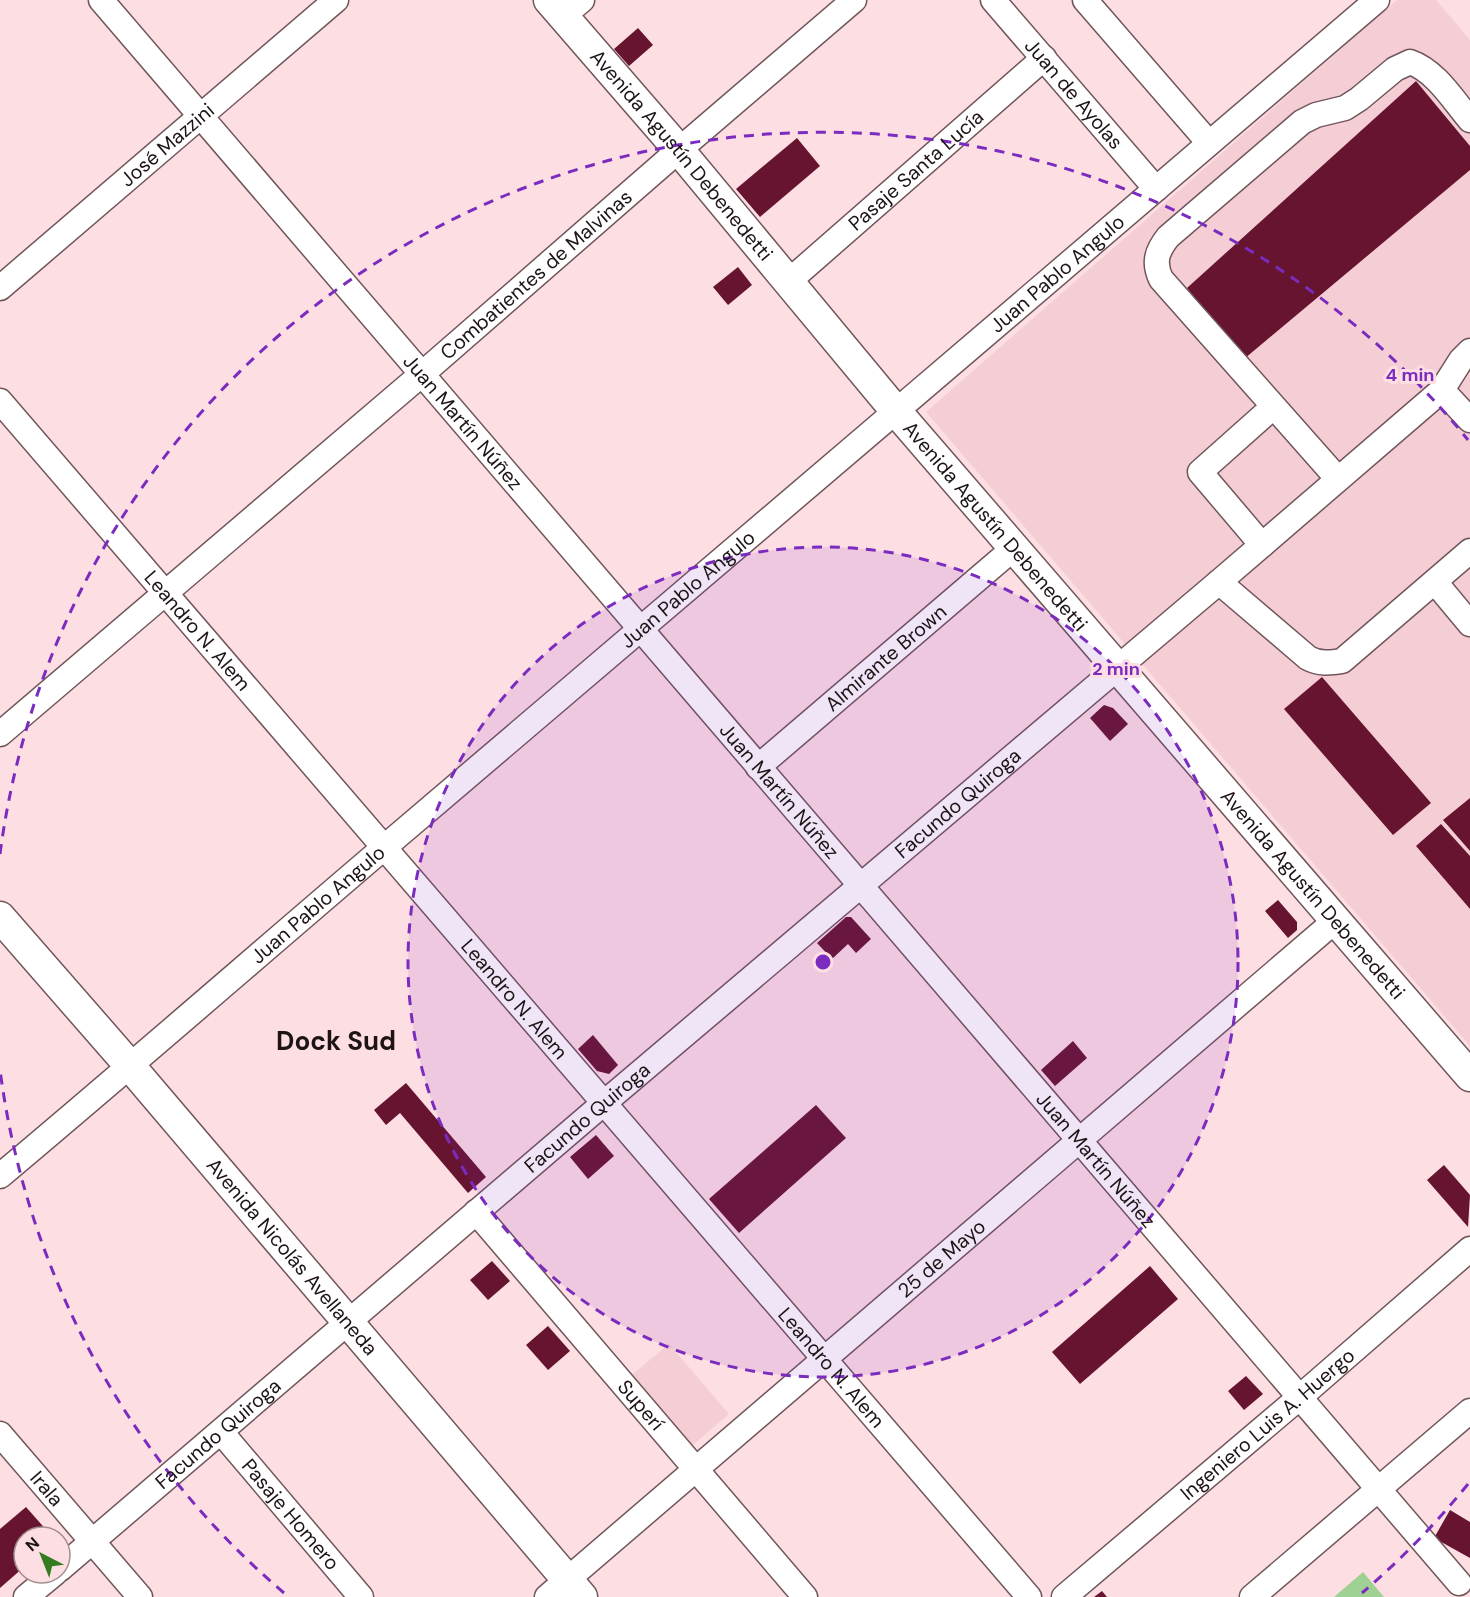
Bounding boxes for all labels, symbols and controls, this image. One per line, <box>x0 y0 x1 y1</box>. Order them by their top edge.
street label: Juan de Ayolas <box>1019 33 1129 155</box>
street label: Avenida Agustín Debenedetti <box>585 44 779 266</box>
street label: José Mazzini <box>115 97 219 192</box>
street label: Pasaje Santa Lucía <box>843 104 989 236</box>
street label: Combatientes de Malvinas <box>435 184 637 365</box>
street label: Juan Pablo Angulo <box>984 209 1130 338</box>
street label: Juan Martín Núñez <box>398 349 528 495</box>
text: 4 min <box>1386 363 1434 387</box>
street label: Avenida Agustín Debenedetti <box>897 416 1093 637</box>
street label: Juan Pablo Angulo <box>615 524 760 654</box>
street label: Leandro N. Alem <box>139 565 257 696</box>
street label: Almirante Brown <box>820 599 952 717</box>
text: 2 min <box>1092 657 1140 681</box>
street label: Juan Martín Núñez <box>714 718 845 864</box>
street label: Facundo Quiroga <box>889 742 1026 864</box>
street label: Avenida Agustín Debenedetti <box>1215 784 1411 1004</box>
street label: Juan Pablo Angulo <box>245 839 390 969</box>
street label: Leandro N. Alem <box>456 933 574 1065</box>
centre of rings <box>813 952 833 972</box>
district label: Dock Sud <box>276 1024 396 1058</box>
street label: Facundo Quiroga <box>519 1057 655 1179</box>
street label: Juan Martín Núñez <box>1030 1086 1161 1233</box>
street label: Avenida Nicolás Avellaneda <box>201 1152 384 1361</box>
street label: 25 de Mayo <box>892 1213 991 1303</box>
street label: Leandro N. Alem <box>773 1302 891 1433</box>
street label: Ingeniero Luis A. Huergo <box>1175 1342 1360 1506</box>
street label: Facundo Quiroga <box>150 1373 286 1495</box>
street label: Superí <box>612 1374 670 1436</box>
street label: Pasaje Homero <box>236 1453 345 1575</box>
street label: Irala <box>25 1466 69 1512</box>
north arrow <box>12 1525 72 1585</box>
text: N <box>21 1533 44 1556</box>

